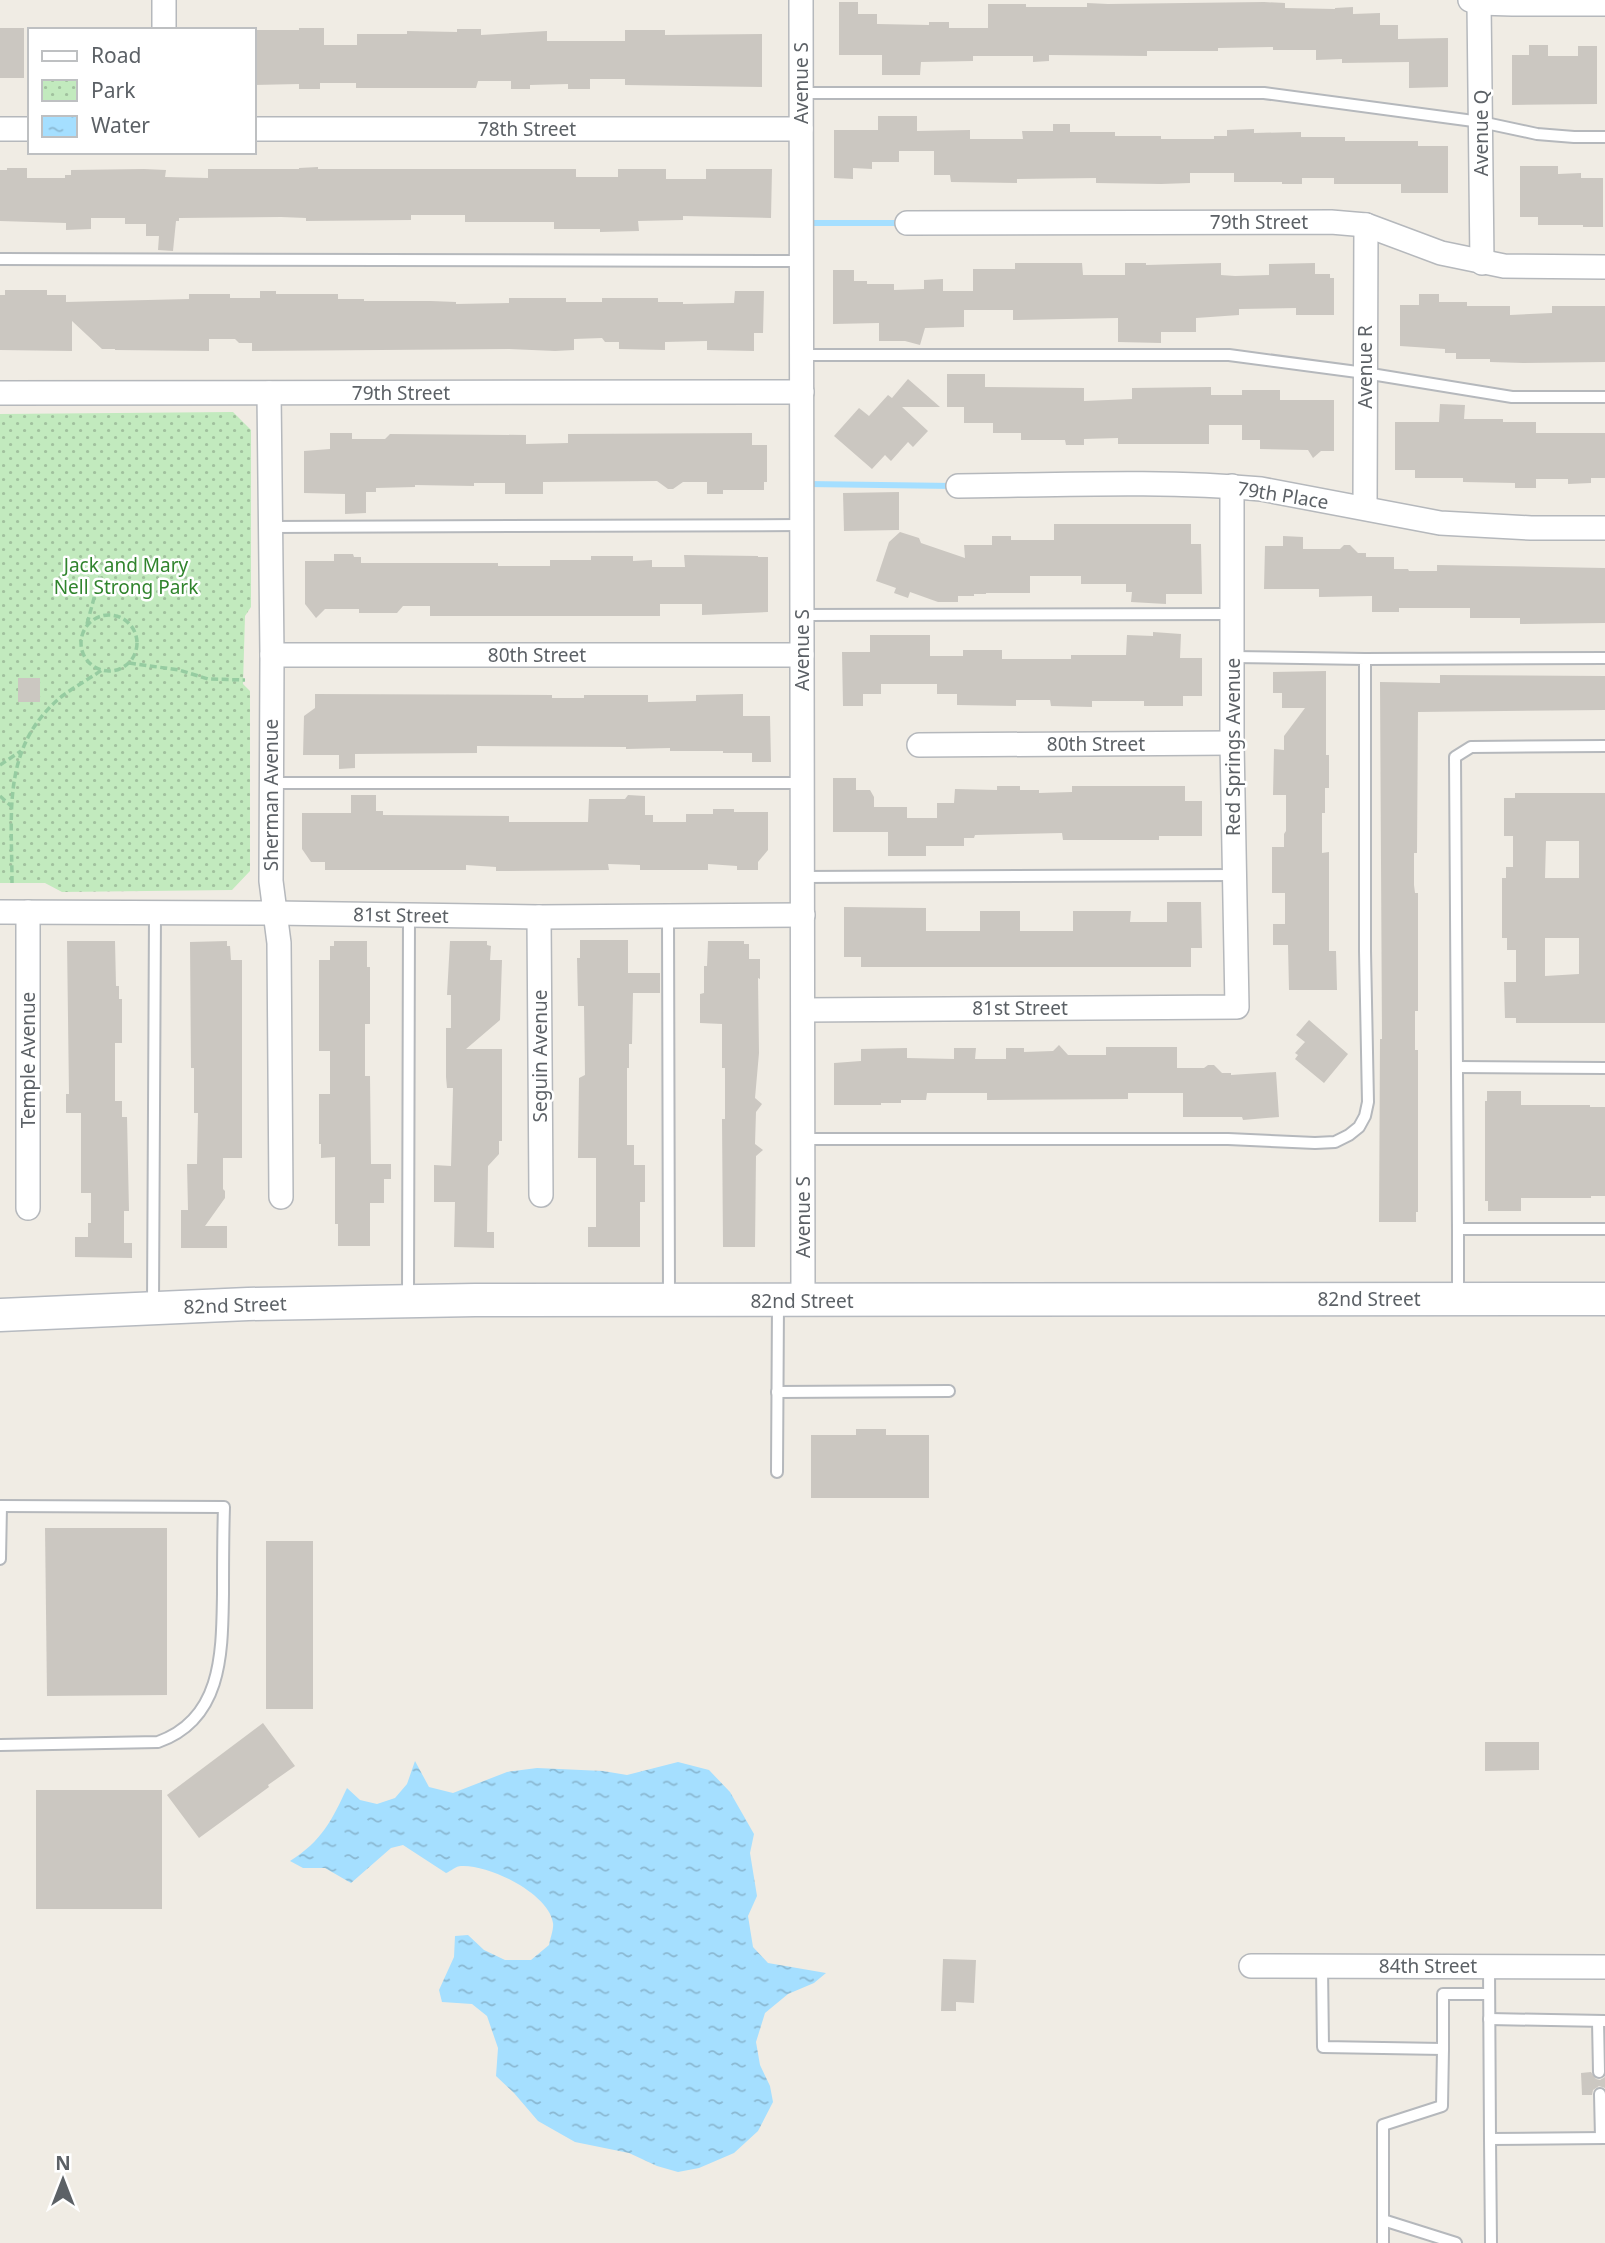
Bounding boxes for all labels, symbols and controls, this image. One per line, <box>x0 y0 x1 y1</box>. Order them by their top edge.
legend <box>28 28 256 154</box>
text: Road <box>91 41 141 69</box>
street label: Avenue S <box>788 42 814 124</box>
text: Park <box>91 76 136 104</box>
street label: Avenue Q <box>1468 90 1494 176</box>
text: Water <box>91 111 150 139</box>
street label: 78th Street <box>478 116 576 142</box>
street label: 79th Street <box>1210 209 1308 235</box>
street label: Avenue R <box>1352 325 1378 409</box>
street label: 79th Street <box>352 380 450 406</box>
street label: 79th Place <box>1235 475 1331 515</box>
park label: Jack and Mary Nell Strong Park <box>54 552 198 600</box>
street label: Avenue S <box>789 609 815 691</box>
street label: 80th Street <box>488 642 586 668</box>
street label: Red Springs Avenue <box>1220 658 1246 836</box>
street label: Sherman Avenue <box>258 719 284 871</box>
street label: 80th Street <box>1047 731 1145 757</box>
street label: 81st Street <box>353 901 449 929</box>
street label: Seguin Avenue <box>527 990 553 1122</box>
street label: Temple Avenue <box>15 992 41 1128</box>
street label: 81st Street <box>972 995 1068 1021</box>
street label: Avenue S <box>790 1176 816 1258</box>
street label: 82nd Street <box>1317 1286 1421 1312</box>
street label: 82nd Street <box>750 1288 854 1314</box>
street label: 82nd Street <box>183 1290 287 1320</box>
street label: 84th Street <box>1379 1953 1477 1979</box>
north arrow <box>28 2145 98 2215</box>
text: N <box>55 2150 71 2176</box>

